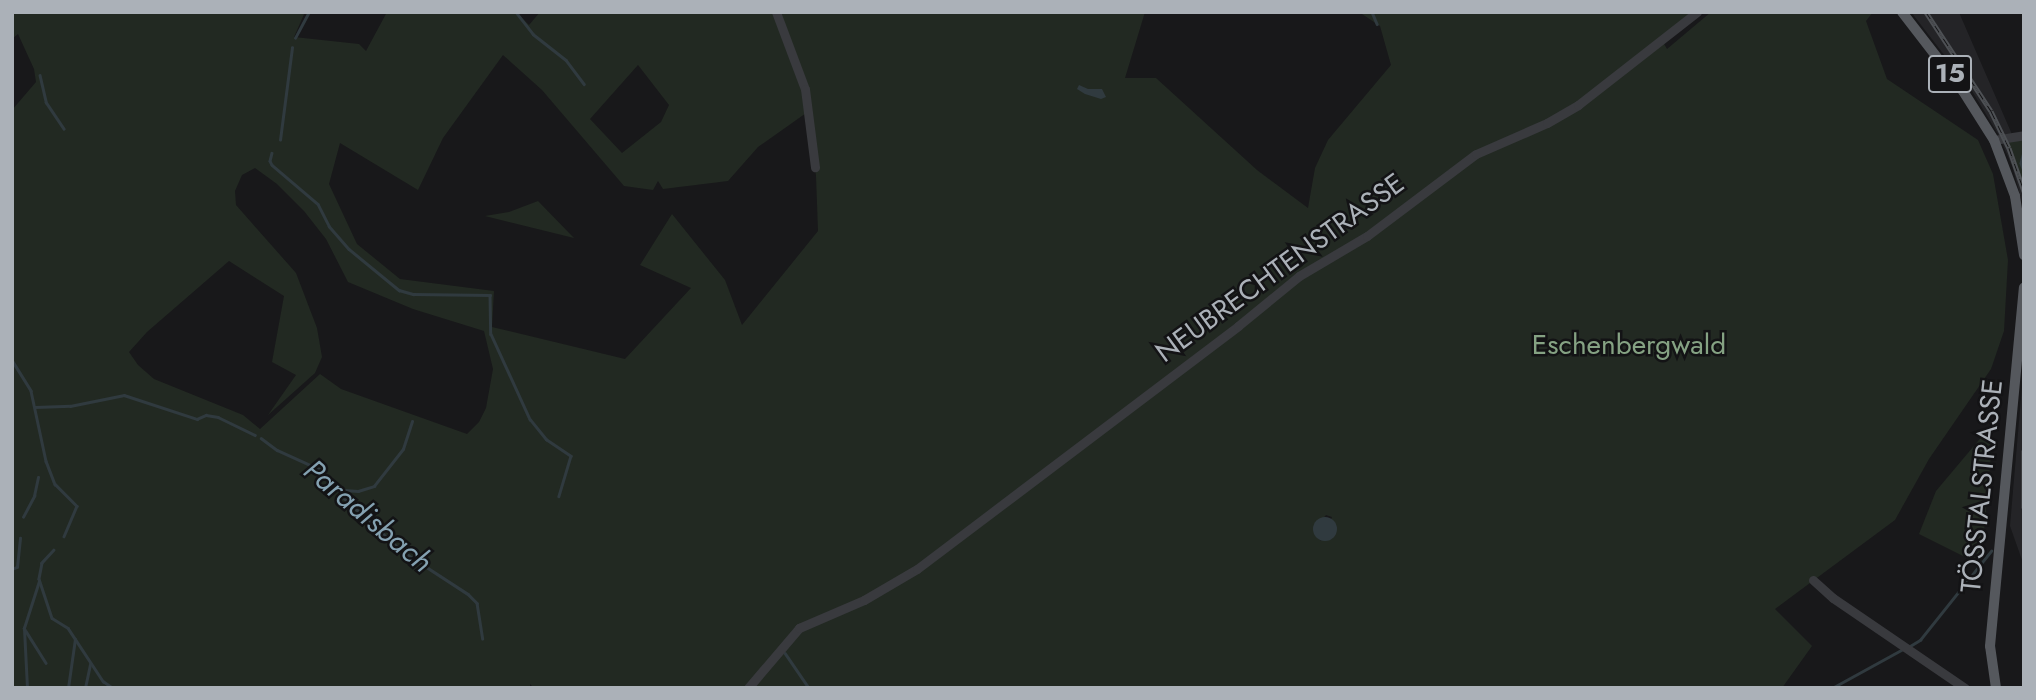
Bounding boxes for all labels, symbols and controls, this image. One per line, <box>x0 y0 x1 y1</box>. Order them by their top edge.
road number: 15 <box>1927 52 1973 96</box>
street label: NEUBRECHTENSTRASSE <box>1149 166 1411 370</box>
park label: Eschenbergwald <box>1532 328 1726 362</box>
street label: TÖSSTALSTRASSE <box>1954 378 2010 594</box>
water label: Paradisbach <box>296 452 440 580</box>

